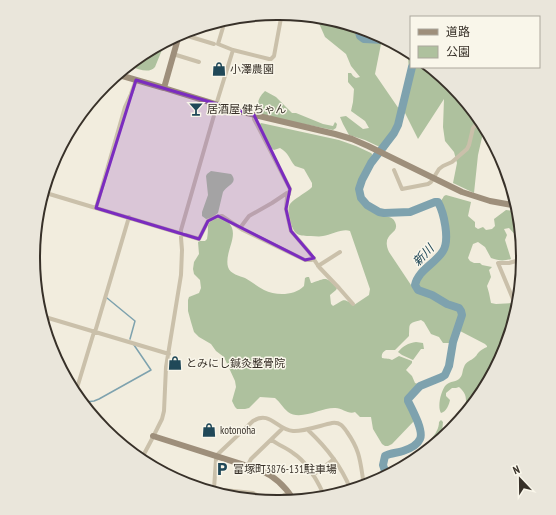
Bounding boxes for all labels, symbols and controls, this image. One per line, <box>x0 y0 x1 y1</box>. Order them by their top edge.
legend <box>410 16 540 68</box>
text: 道路 <box>446 24 470 39</box>
text: 公園 <box>446 44 470 59</box>
shop icon: 小澤農園 <box>211 61 227 77</box>
place label: 小澤農園 <box>230 62 274 76</box>
bar icon: 居酒屋 健ちゃん <box>188 101 204 117</box>
place label: 居酒屋 健ちゃん <box>207 102 286 116</box>
water label: 新川 <box>409 240 438 269</box>
shop icon: とみにし鍼灸整骨院 <box>167 355 183 371</box>
place label: とみにし鍼灸整骨院 <box>186 356 285 370</box>
shop icon: kotonoha <box>201 422 217 438</box>
place label: kotonoha <box>220 423 255 437</box>
north arrow <box>500 459 540 499</box>
parking icon: 富塚町3876-131駐車場 <box>214 461 230 477</box>
place label: 富塚町3876-131駐車場 <box>233 462 337 476</box>
text: N <box>511 462 522 477</box>

